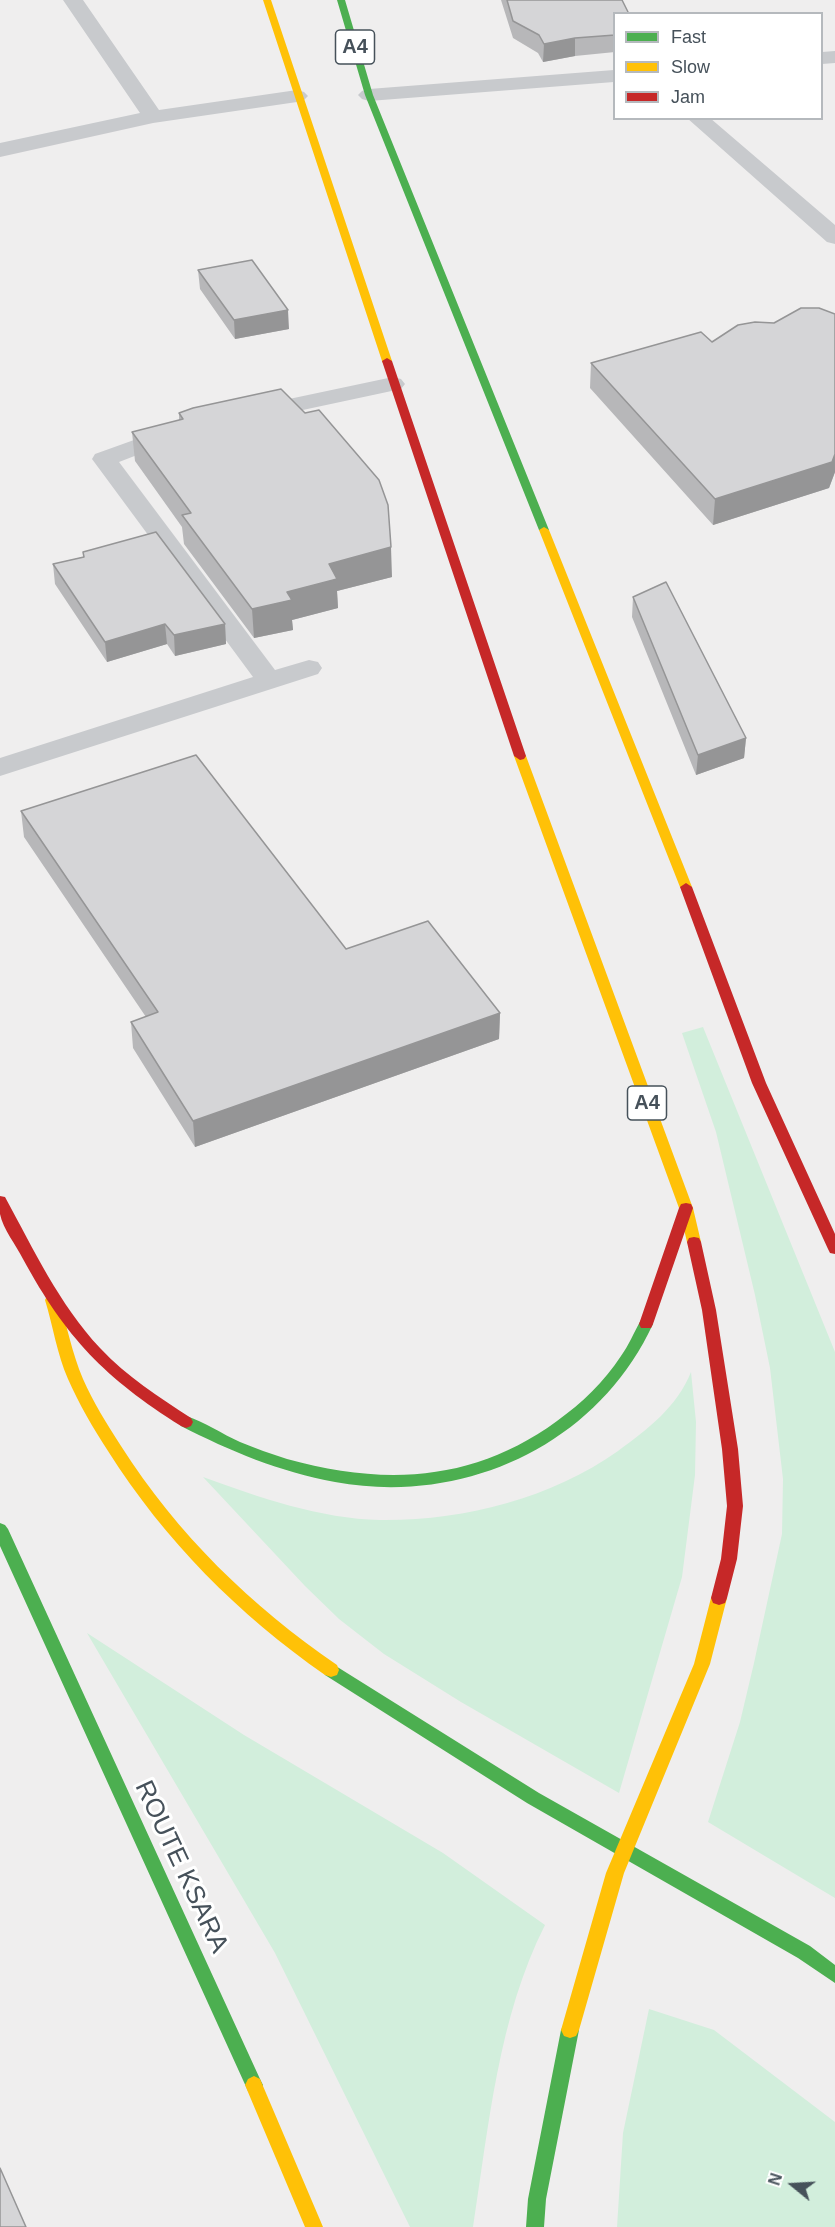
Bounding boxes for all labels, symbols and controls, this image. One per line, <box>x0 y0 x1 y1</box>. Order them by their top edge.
legend <box>613 12 823 120</box>
text: Fast <box>671 27 706 47</box>
road number: A4 <box>336 30 374 64</box>
text: Slow <box>671 57 710 77</box>
text: Jam <box>671 87 705 107</box>
road number: A4 <box>628 1086 666 1120</box>
street label: ROUTE KSARA <box>127 1776 235 1958</box>
north arrow <box>763 2155 823 2215</box>
text: N <box>766 2171 785 2187</box>

